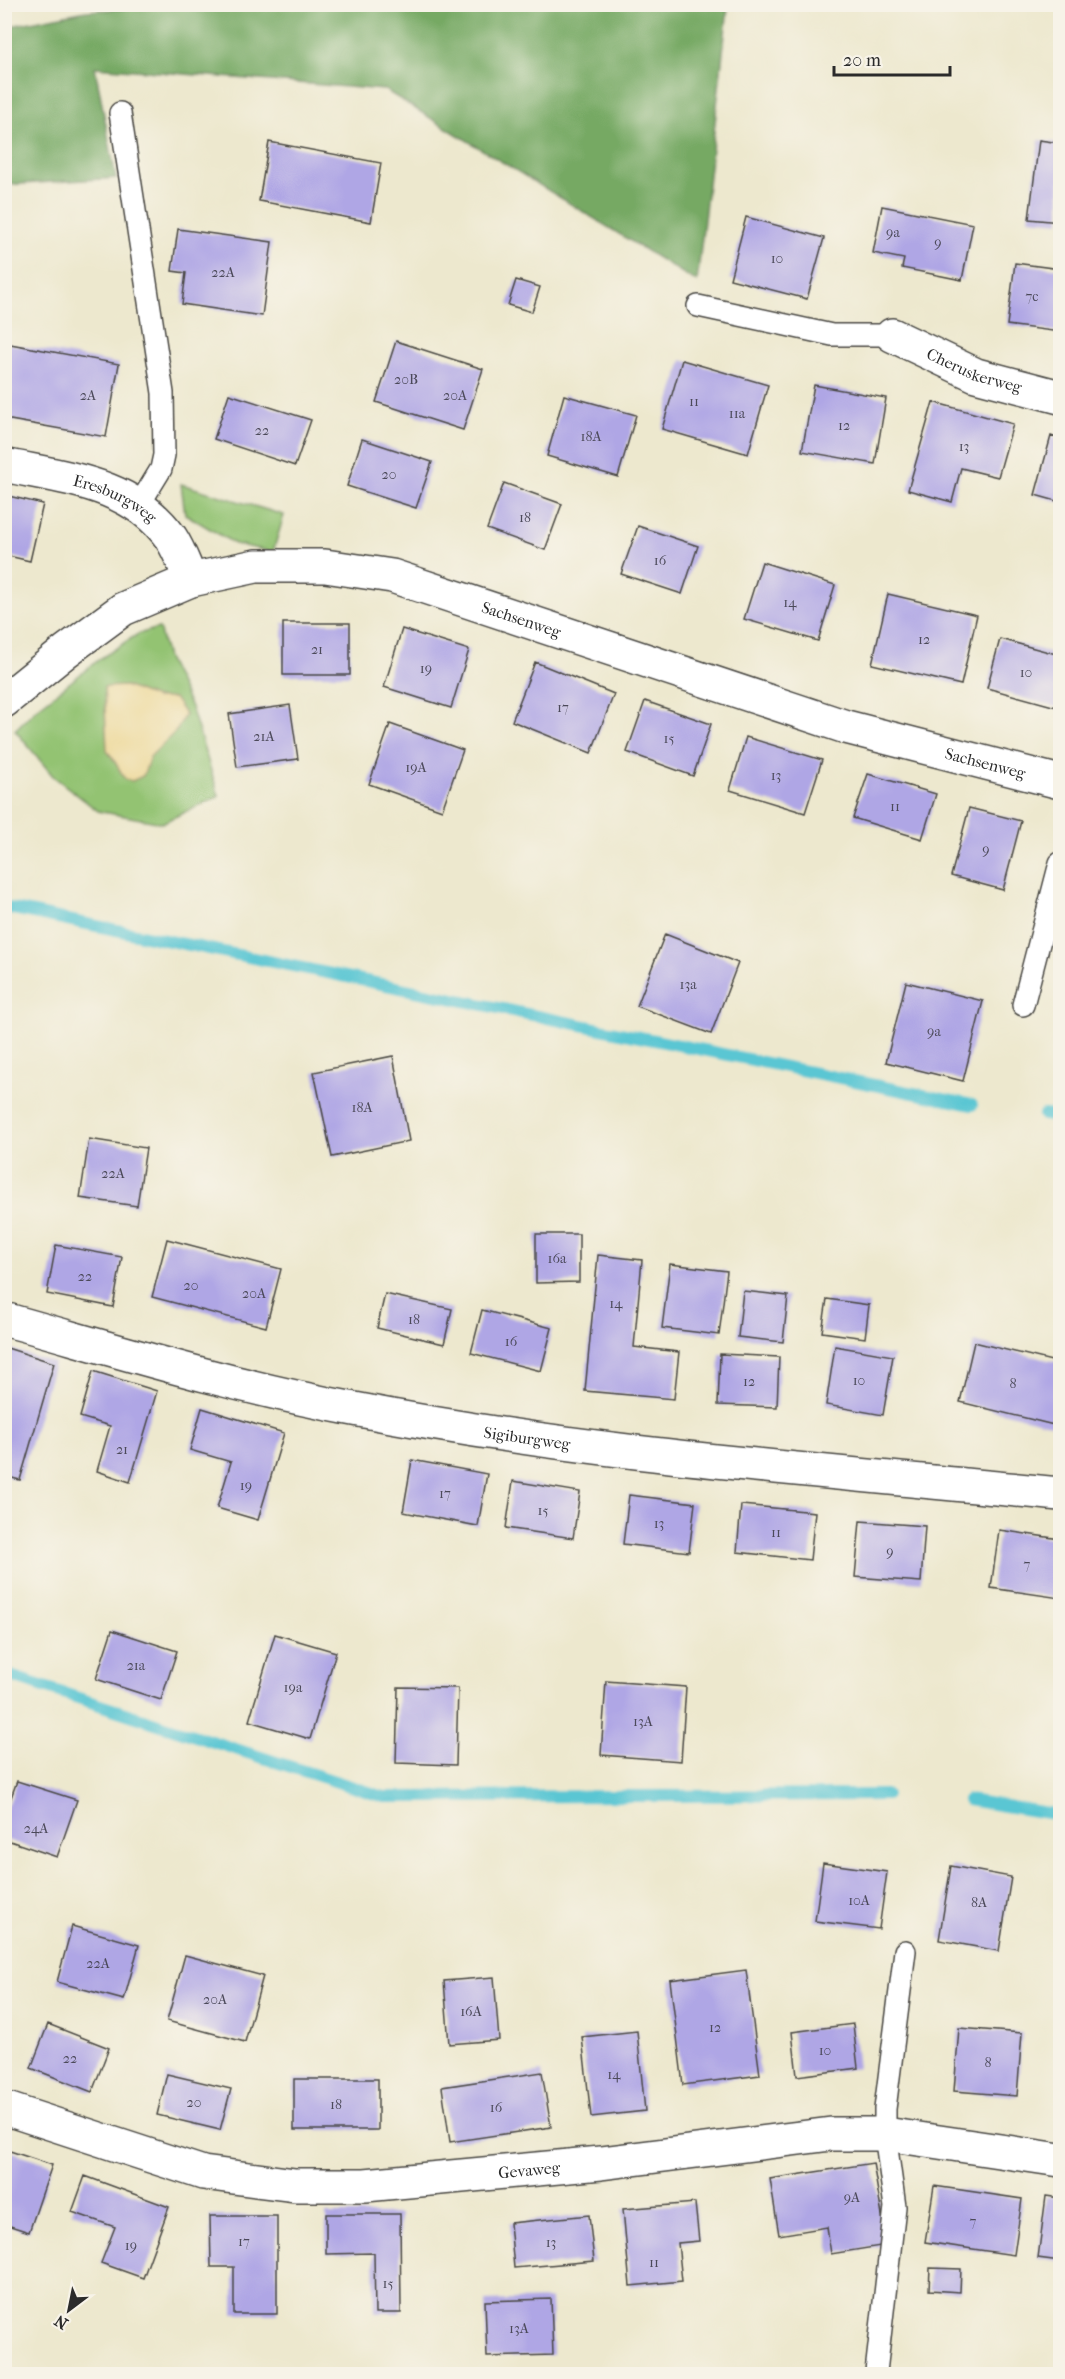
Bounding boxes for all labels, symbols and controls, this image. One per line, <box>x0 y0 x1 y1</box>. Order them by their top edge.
scale bar <box>834 39 950 77</box>
text: 20 m <box>843 50 881 71</box>
house number: 9a <box>886 224 900 241</box>
house number: 9 <box>934 234 942 251</box>
house number: 10 <box>771 250 783 267</box>
house number: 22A <box>211 264 236 281</box>
house number: 7c <box>1026 288 1038 305</box>
street label: Cheruskerweg <box>924 344 1024 397</box>
house number: 20B <box>394 371 418 388</box>
house number: 2A <box>80 387 97 404</box>
house number: 20A <box>443 387 468 404</box>
house number: 11 <box>689 393 699 410</box>
house number: 11a <box>729 405 746 422</box>
house number: 12 <box>838 417 850 434</box>
house number: 22 <box>255 422 269 439</box>
house number: 18A <box>580 428 602 445</box>
house number: 13 <box>959 438 969 455</box>
house number: 20 <box>382 466 396 483</box>
street label: Eresburgweg <box>71 471 161 527</box>
house number: 18 <box>519 509 531 526</box>
house number: 16 <box>654 552 667 569</box>
house number: 14 <box>783 594 797 611</box>
street label: Sachsenweg <box>479 597 564 642</box>
house number: 12 <box>918 631 930 648</box>
house number: 21 <box>311 641 323 658</box>
house number: 19 <box>420 660 432 677</box>
house number: 10 <box>1020 664 1032 681</box>
house number: 17 <box>557 699 569 716</box>
house number: 21A <box>253 728 276 745</box>
house number: 15 <box>664 730 675 747</box>
street label: Sachsenweg <box>943 744 1028 783</box>
house number: 19A <box>405 759 428 776</box>
house number: 13 <box>771 767 781 784</box>
house number: 11 <box>890 798 900 815</box>
house number: 9 <box>982 841 990 858</box>
house number: 13a <box>679 976 697 993</box>
house number: 9a <box>927 1023 941 1040</box>
house number: 18A <box>351 1099 373 1116</box>
house number: 22A <box>101 1165 126 1182</box>
house number: 16a <box>548 1250 567 1267</box>
house number: 22 <box>78 1268 92 1285</box>
house number: 20 <box>184 1277 198 1294</box>
house number: 20A <box>242 1285 267 1302</box>
house number: 14 <box>609 1295 623 1312</box>
house number: 18 <box>408 1311 420 1328</box>
house number: 16 <box>505 1333 518 1350</box>
house number: 10 <box>853 1372 865 1389</box>
house number: 12 <box>743 1373 755 1390</box>
house number: 8 <box>1009 1375 1017 1392</box>
street label: Sigiburgweg <box>482 1423 572 1454</box>
house number: 21 <box>116 1441 128 1458</box>
house number: 19 <box>240 1477 252 1494</box>
house number: 17 <box>439 1485 451 1502</box>
house number: 15 <box>538 1502 549 1519</box>
house number: 13 <box>654 1515 664 1532</box>
house number: 11 <box>771 1524 781 1541</box>
house number: 9 <box>886 1543 894 1560</box>
house number: 7 <box>1024 1556 1031 1573</box>
house number: 21a <box>127 1657 146 1674</box>
house number: 19a <box>284 1679 303 1696</box>
house number: 13A <box>633 1713 654 1730</box>
house number: 24A <box>24 1820 49 1837</box>
house number: 10A <box>848 1892 871 1909</box>
house number: 8A <box>971 1894 988 1911</box>
house number: 22A <box>86 1955 111 1972</box>
house number: 20A <box>203 1991 228 2008</box>
house number: 16A <box>460 2003 483 2020</box>
house number: 12 <box>709 2019 721 2036</box>
house number: 10 <box>819 2042 831 2059</box>
house number: 22 <box>63 2050 77 2067</box>
house number: 8 <box>984 2054 992 2071</box>
house number: 14 <box>607 2066 621 2083</box>
house number: 20 <box>187 2094 201 2111</box>
house number: 18 <box>330 2096 342 2113</box>
house number: 16 <box>490 2099 503 2116</box>
street label: Gevaweg <box>497 2158 561 2183</box>
house number: 9A <box>844 2189 861 2206</box>
house number: 7 <box>970 2213 977 2230</box>
house number: 17 <box>238 2233 250 2250</box>
house number: 13 <box>546 2234 556 2251</box>
house number: 19 <box>125 2237 137 2254</box>
house number: 11 <box>649 2254 659 2271</box>
house number: 15 <box>383 2275 394 2292</box>
north arrow <box>39 2280 99 2340</box>
text: N <box>50 2311 71 2334</box>
house number: 13A <box>509 2320 530 2337</box>

